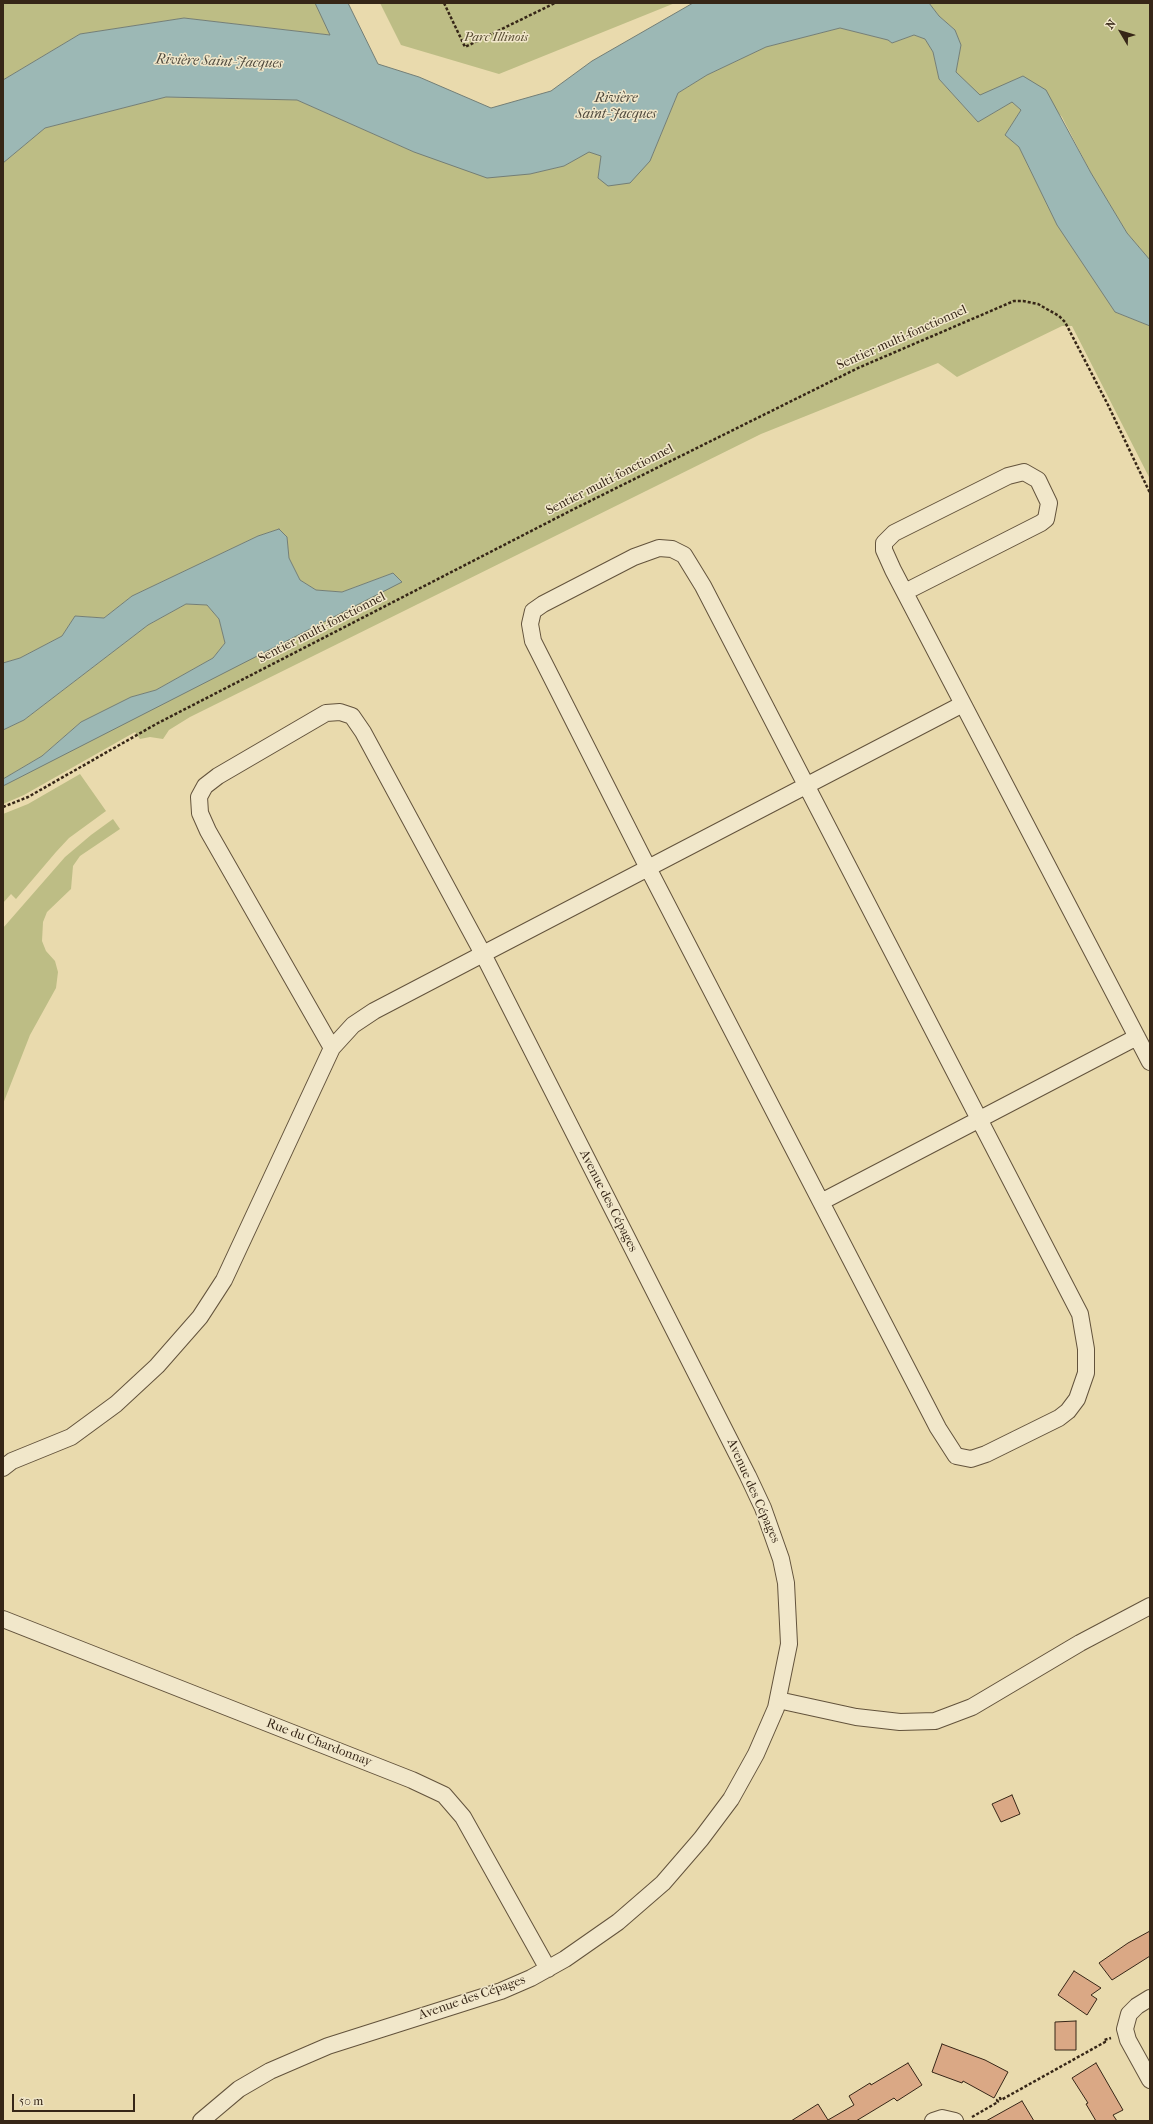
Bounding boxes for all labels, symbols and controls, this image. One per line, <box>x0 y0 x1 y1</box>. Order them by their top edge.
north arrow <box>1101 12 1141 52</box>
text: N <box>1103 17 1119 32</box>
park label: Parc Illinois <box>464 30 528 46</box>
water label: Rivière Saint-Jacques <box>155 51 283 73</box>
water label: Rivière Saint-Jacques <box>576 91 656 124</box>
street label: Sentier multi-fonctionnel <box>835 302 969 374</box>
street label: Sentier multi-fonctionnel <box>544 441 676 519</box>
street label: Sentier multi-fonctionnel <box>256 589 388 667</box>
street label: Avenue des Cépages <box>576 1147 640 1255</box>
street label: Avenue des Cépages <box>723 1437 783 1545</box>
street label: Rue du Chardonnay <box>264 1716 374 1770</box>
street label: Avenue des Cépages <box>416 1972 528 2024</box>
scale bar <box>14 2086 137 2112</box>
text: 50 m <box>19 2094 43 2108</box>

